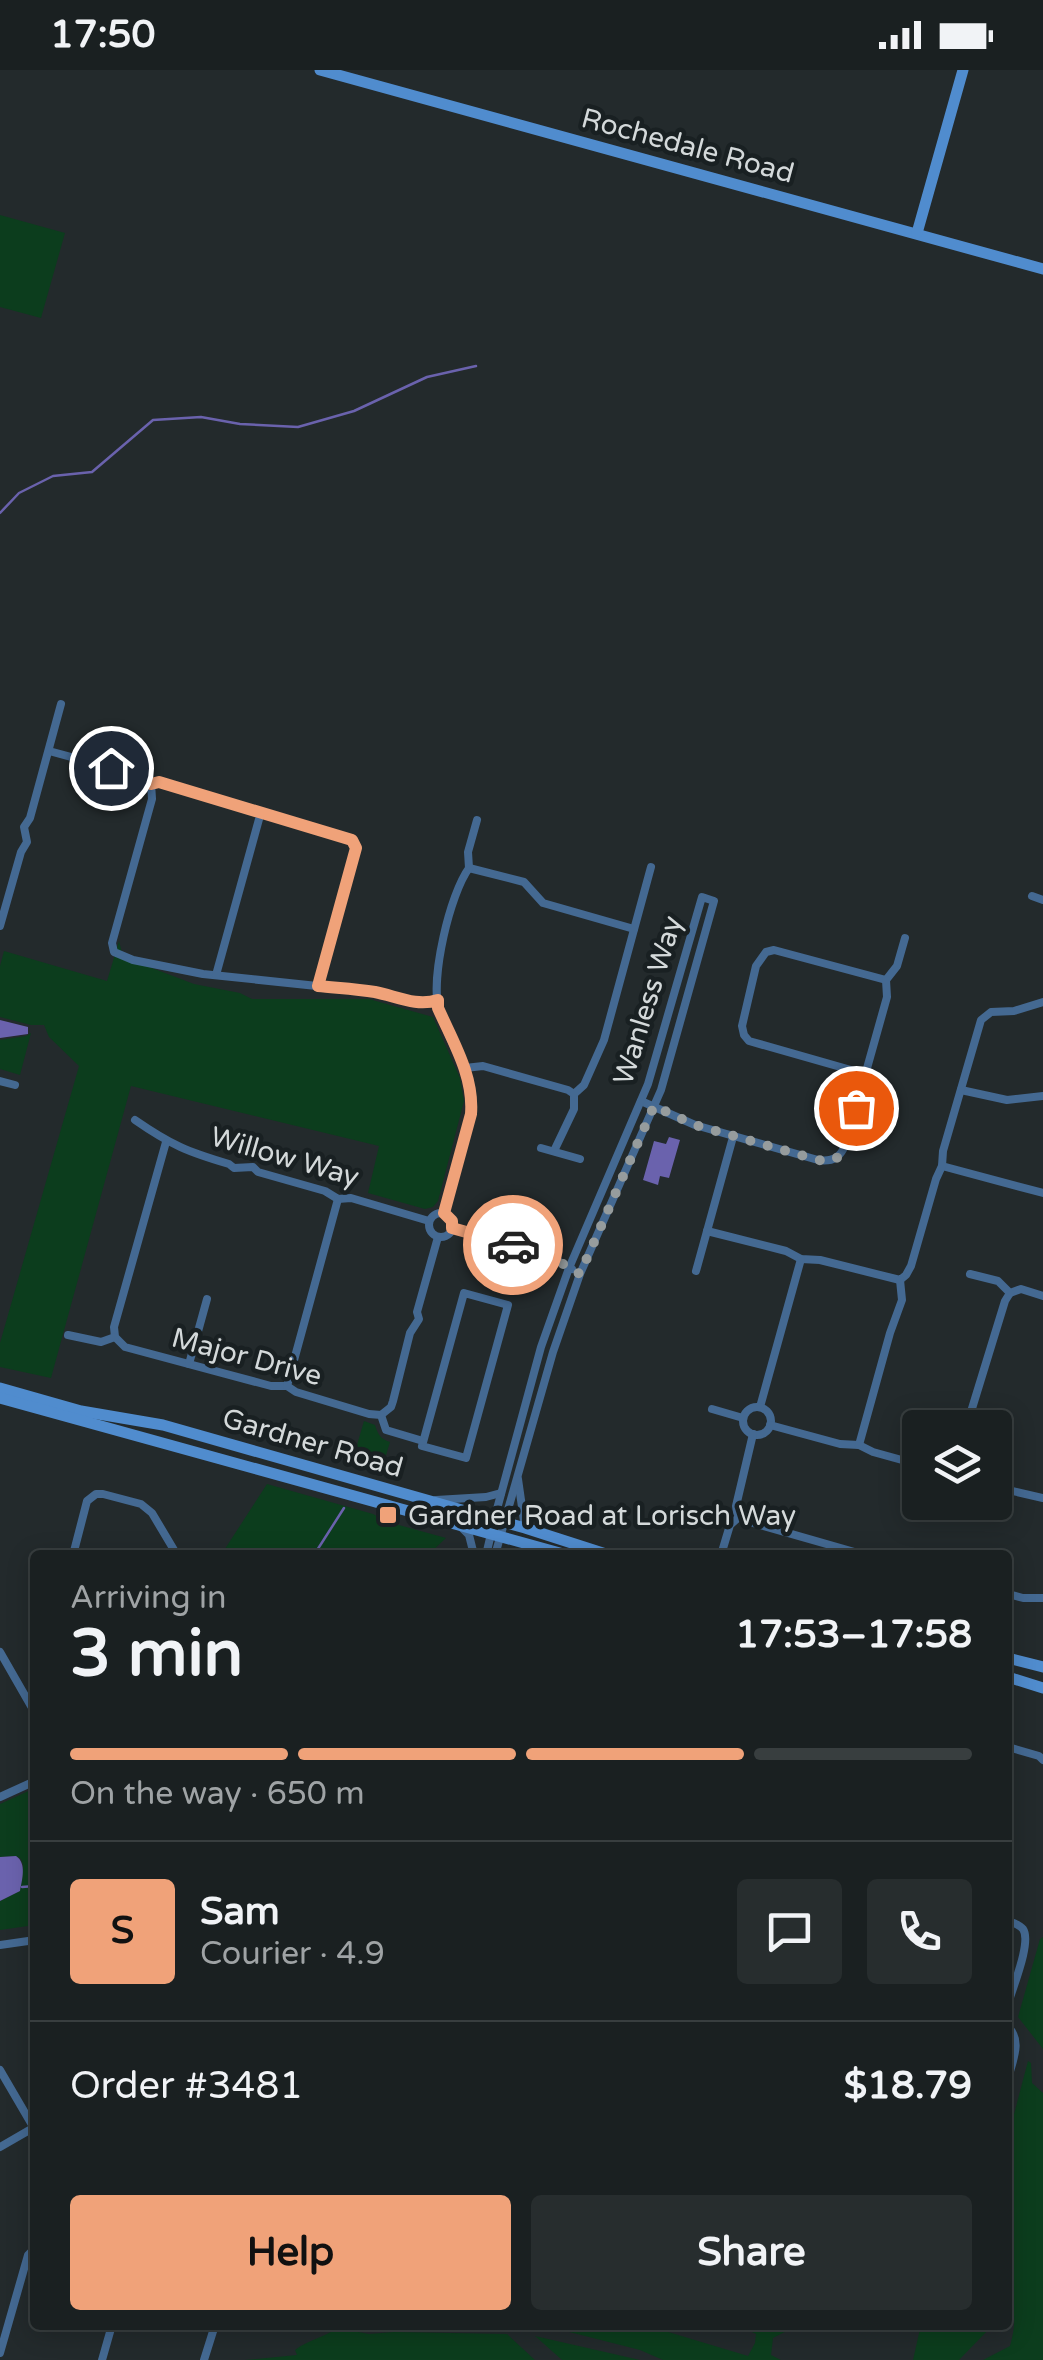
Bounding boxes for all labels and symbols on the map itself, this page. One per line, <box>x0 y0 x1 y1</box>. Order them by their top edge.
street label: Rochedale Road <box>578 101 798 191</box>
pin <box>69 726 154 811</box>
street label: Wanless Way <box>606 912 690 1089</box>
pin <box>814 1066 899 1151</box>
street label: Willow Way <box>207 1120 363 1194</box>
courier <box>463 1195 563 1295</box>
street label: Major Drive <box>168 1321 325 1393</box>
street label: Gardner Road <box>219 1401 407 1485</box>
place label: Gardner Road at Lorisch Way <box>408 1499 796 1533</box>
marker: Gardner Road at Lorisch Way <box>377 1504 399 1526</box>

